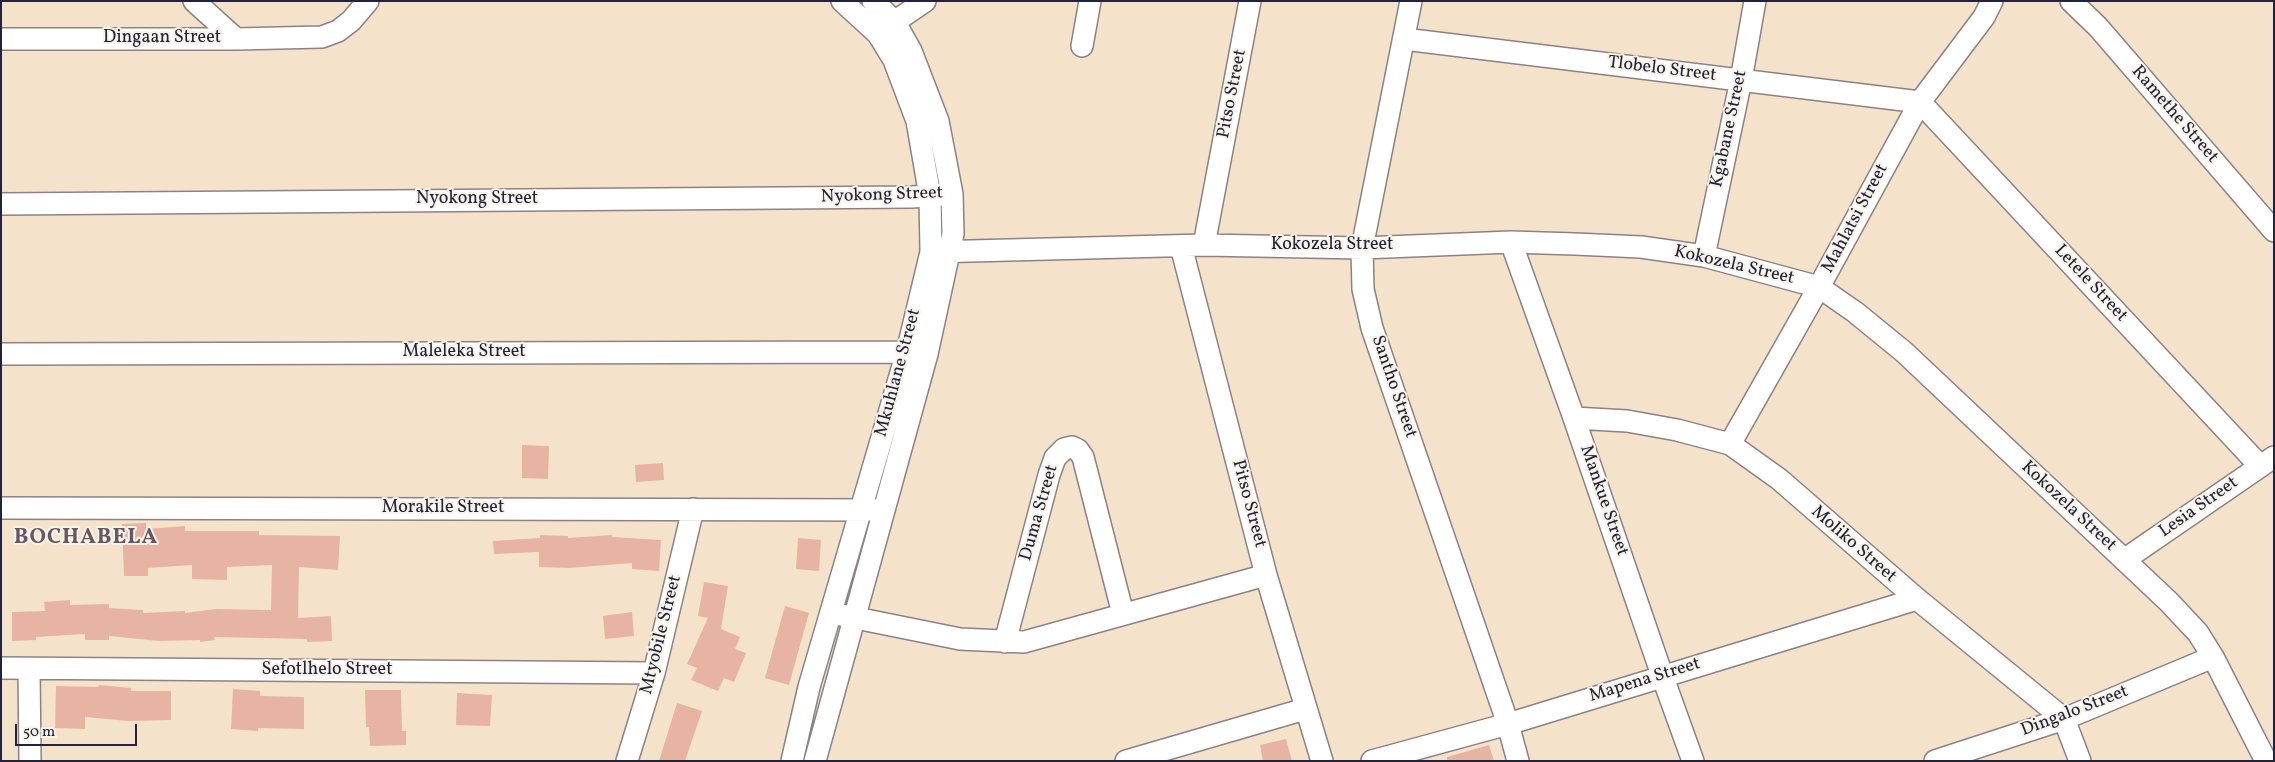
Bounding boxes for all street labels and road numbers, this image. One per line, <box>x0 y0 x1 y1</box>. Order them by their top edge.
street label: Dingaan Street <box>103 28 221 50</box>
street label: Pitso Street <box>1214 48 1252 140</box>
street label: Tlobelo Street <box>1607 53 1717 87</box>
street label: Ramethe Street <box>2126 62 2222 168</box>
street label: Kgabane Street <box>1707 68 1753 190</box>
street label: Mahlatsi Street <box>1818 161 1894 277</box>
street label: Nyokong Street <box>821 183 943 209</box>
street label: Nyokong Street <box>416 189 538 211</box>
street label: Kokozela Street <box>1271 235 1393 257</box>
street label: Letele Street <box>2049 241 2131 327</box>
street label: Kokozela Street <box>1672 242 1796 290</box>
street label: Mkuhlane Street <box>872 307 926 439</box>
street label: Santho Street <box>1365 333 1421 441</box>
street label: Maleleka Street <box>402 342 526 364</box>
street label: Mankue Street <box>1574 443 1632 559</box>
street label: Kokozela Street <box>2016 457 2120 557</box>
street label: Pitso Street <box>1226 458 1270 550</box>
street label: Duma Street <box>1016 462 1064 564</box>
street label: Lesia Street <box>2155 473 2243 543</box>
street label: Morakile Street <box>382 498 504 520</box>
street label: Moliko Street <box>1806 502 1900 588</box>
street label: Mtyobile Street <box>637 573 687 697</box>
street label: Mapena Street <box>1587 654 1703 708</box>
street label: Sefotlhelo Street <box>262 660 392 682</box>
street label: Dingalo Street <box>2018 682 2132 742</box>

